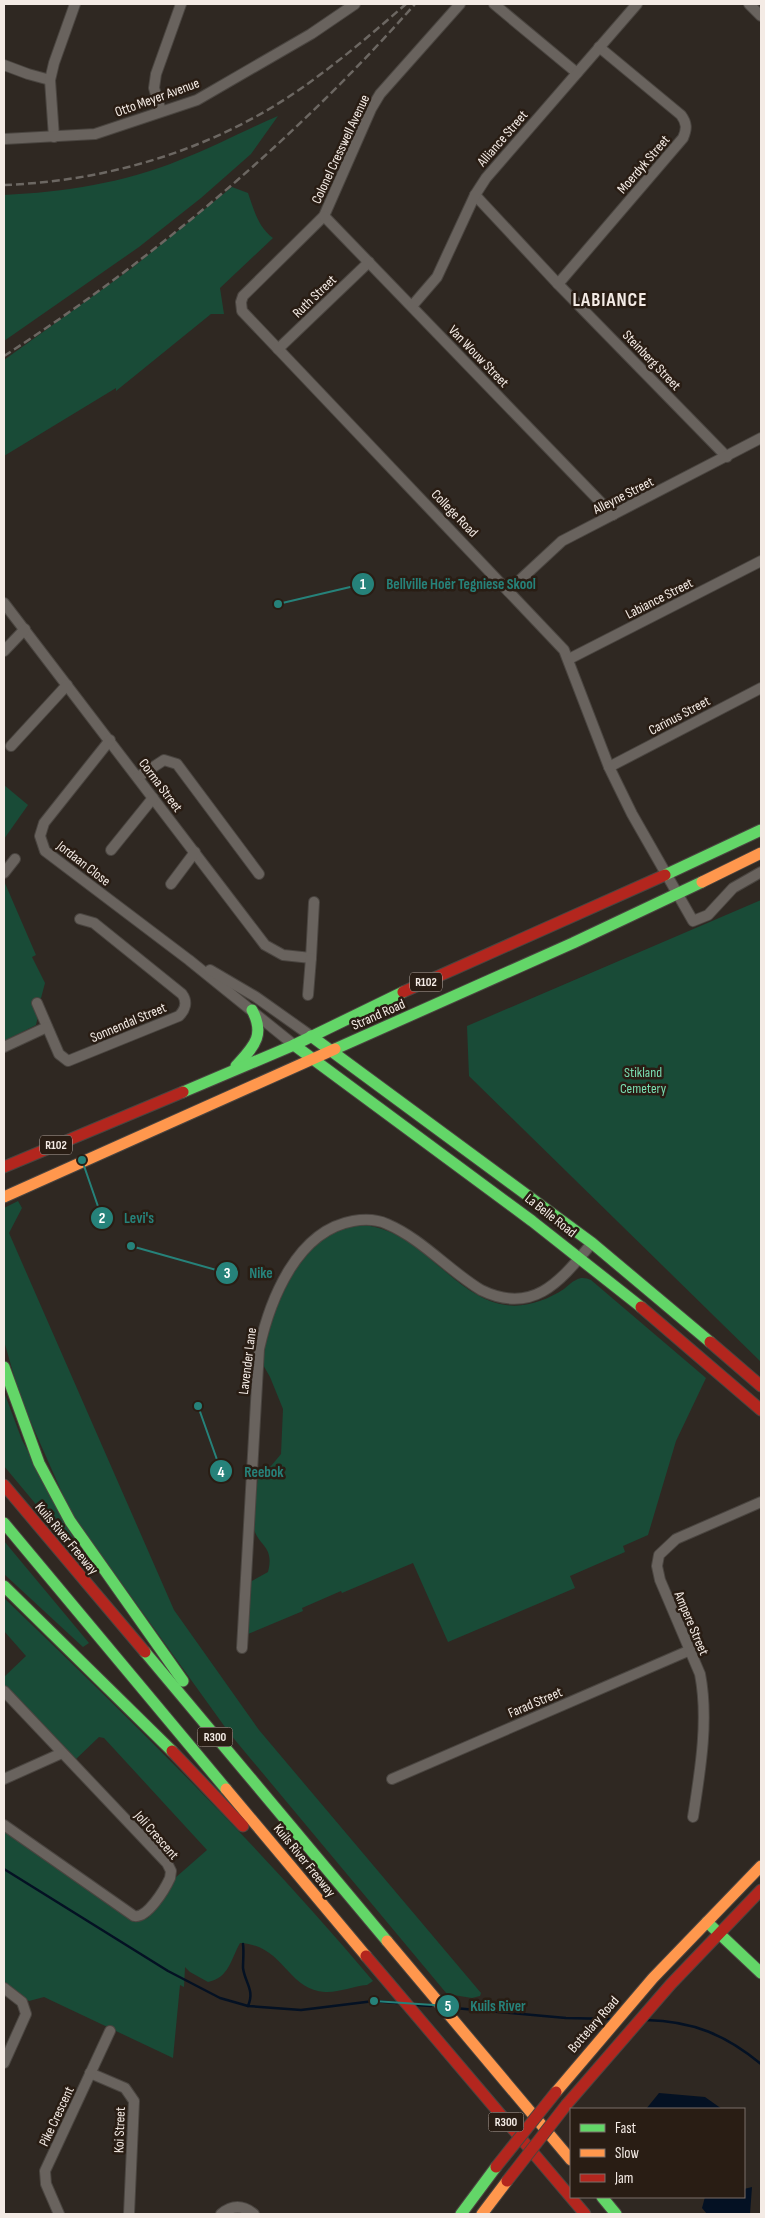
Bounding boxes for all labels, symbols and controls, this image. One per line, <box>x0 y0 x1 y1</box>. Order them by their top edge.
street label: Otto Meyer Avenue <box>113 74 202 121</box>
street label: Colonel Cresswell Avenue <box>308 92 373 207</box>
street label: Alliance Street <box>473 107 531 171</box>
street label: Moerdyk Street <box>613 132 673 197</box>
street label: Ruth Street <box>289 271 340 321</box>
district label: LABIANCE <box>572 289 648 312</box>
street label: Van Wouw Street <box>445 322 512 391</box>
street label: Steinberg Street <box>619 327 684 394</box>
street label: Alleyne Street <box>589 473 656 518</box>
street label: College Road <box>428 486 482 541</box>
callout: Bellville Hoër Tegniese Skool <box>351 569 546 599</box>
street label: Labiance Street <box>623 574 696 623</box>
text: 1 <box>360 575 366 594</box>
text: Bellville Hoër Tegniese Skool <box>386 575 536 594</box>
street label: Carinus Street <box>646 692 713 739</box>
street label: Corma Street <box>135 755 186 815</box>
street label: Jordaan Close <box>53 837 114 890</box>
road number: R102 <box>410 972 442 992</box>
street label: Strand Road <box>349 995 408 1034</box>
street label: Sonnendal Street <box>88 999 169 1046</box>
park label: Stikland Cemetery <box>620 1064 667 1097</box>
road number: R102 <box>40 1136 72 1154</box>
street label: La Belle Road <box>521 1190 580 1241</box>
callout: Levi's <box>90 1203 164 1233</box>
text: 2 <box>99 1209 105 1228</box>
text: Levi's <box>124 1209 154 1228</box>
callout: Nike <box>214 1258 283 1288</box>
text: 3 <box>224 1264 231 1283</box>
text: Nike <box>249 1264 273 1283</box>
street label: Lavender Lane <box>235 1327 260 1396</box>
callout: Reebok <box>209 1456 293 1486</box>
text: 4 <box>218 1463 225 1482</box>
text: Reebok <box>244 1463 284 1482</box>
street label: Kuils River Freeway <box>31 1499 102 1578</box>
street label: Ampere Street <box>670 1588 713 1658</box>
street label: Farad Street <box>506 1683 565 1721</box>
road number: R300 <box>198 1728 232 1746</box>
street label: Joli Crescent <box>130 1807 182 1863</box>
street label: Kuils River Freeway <box>270 1820 340 1901</box>
callout: Kuils River <box>435 1991 536 2021</box>
street label: Bottelary Road <box>564 1993 623 2056</box>
text: 5 <box>445 1997 452 2016</box>
text: Kuils River <box>470 1997 526 2016</box>
street label: Pike Crescent <box>35 2084 78 2149</box>
street label: Koi Street <box>110 2107 129 2153</box>
legend <box>570 2108 745 2198</box>
road number: R300 <box>488 2112 524 2132</box>
text: Fast <box>615 2119 637 2138</box>
text: Slow <box>615 2144 639 2163</box>
text: Jam <box>614 2169 633 2188</box>

